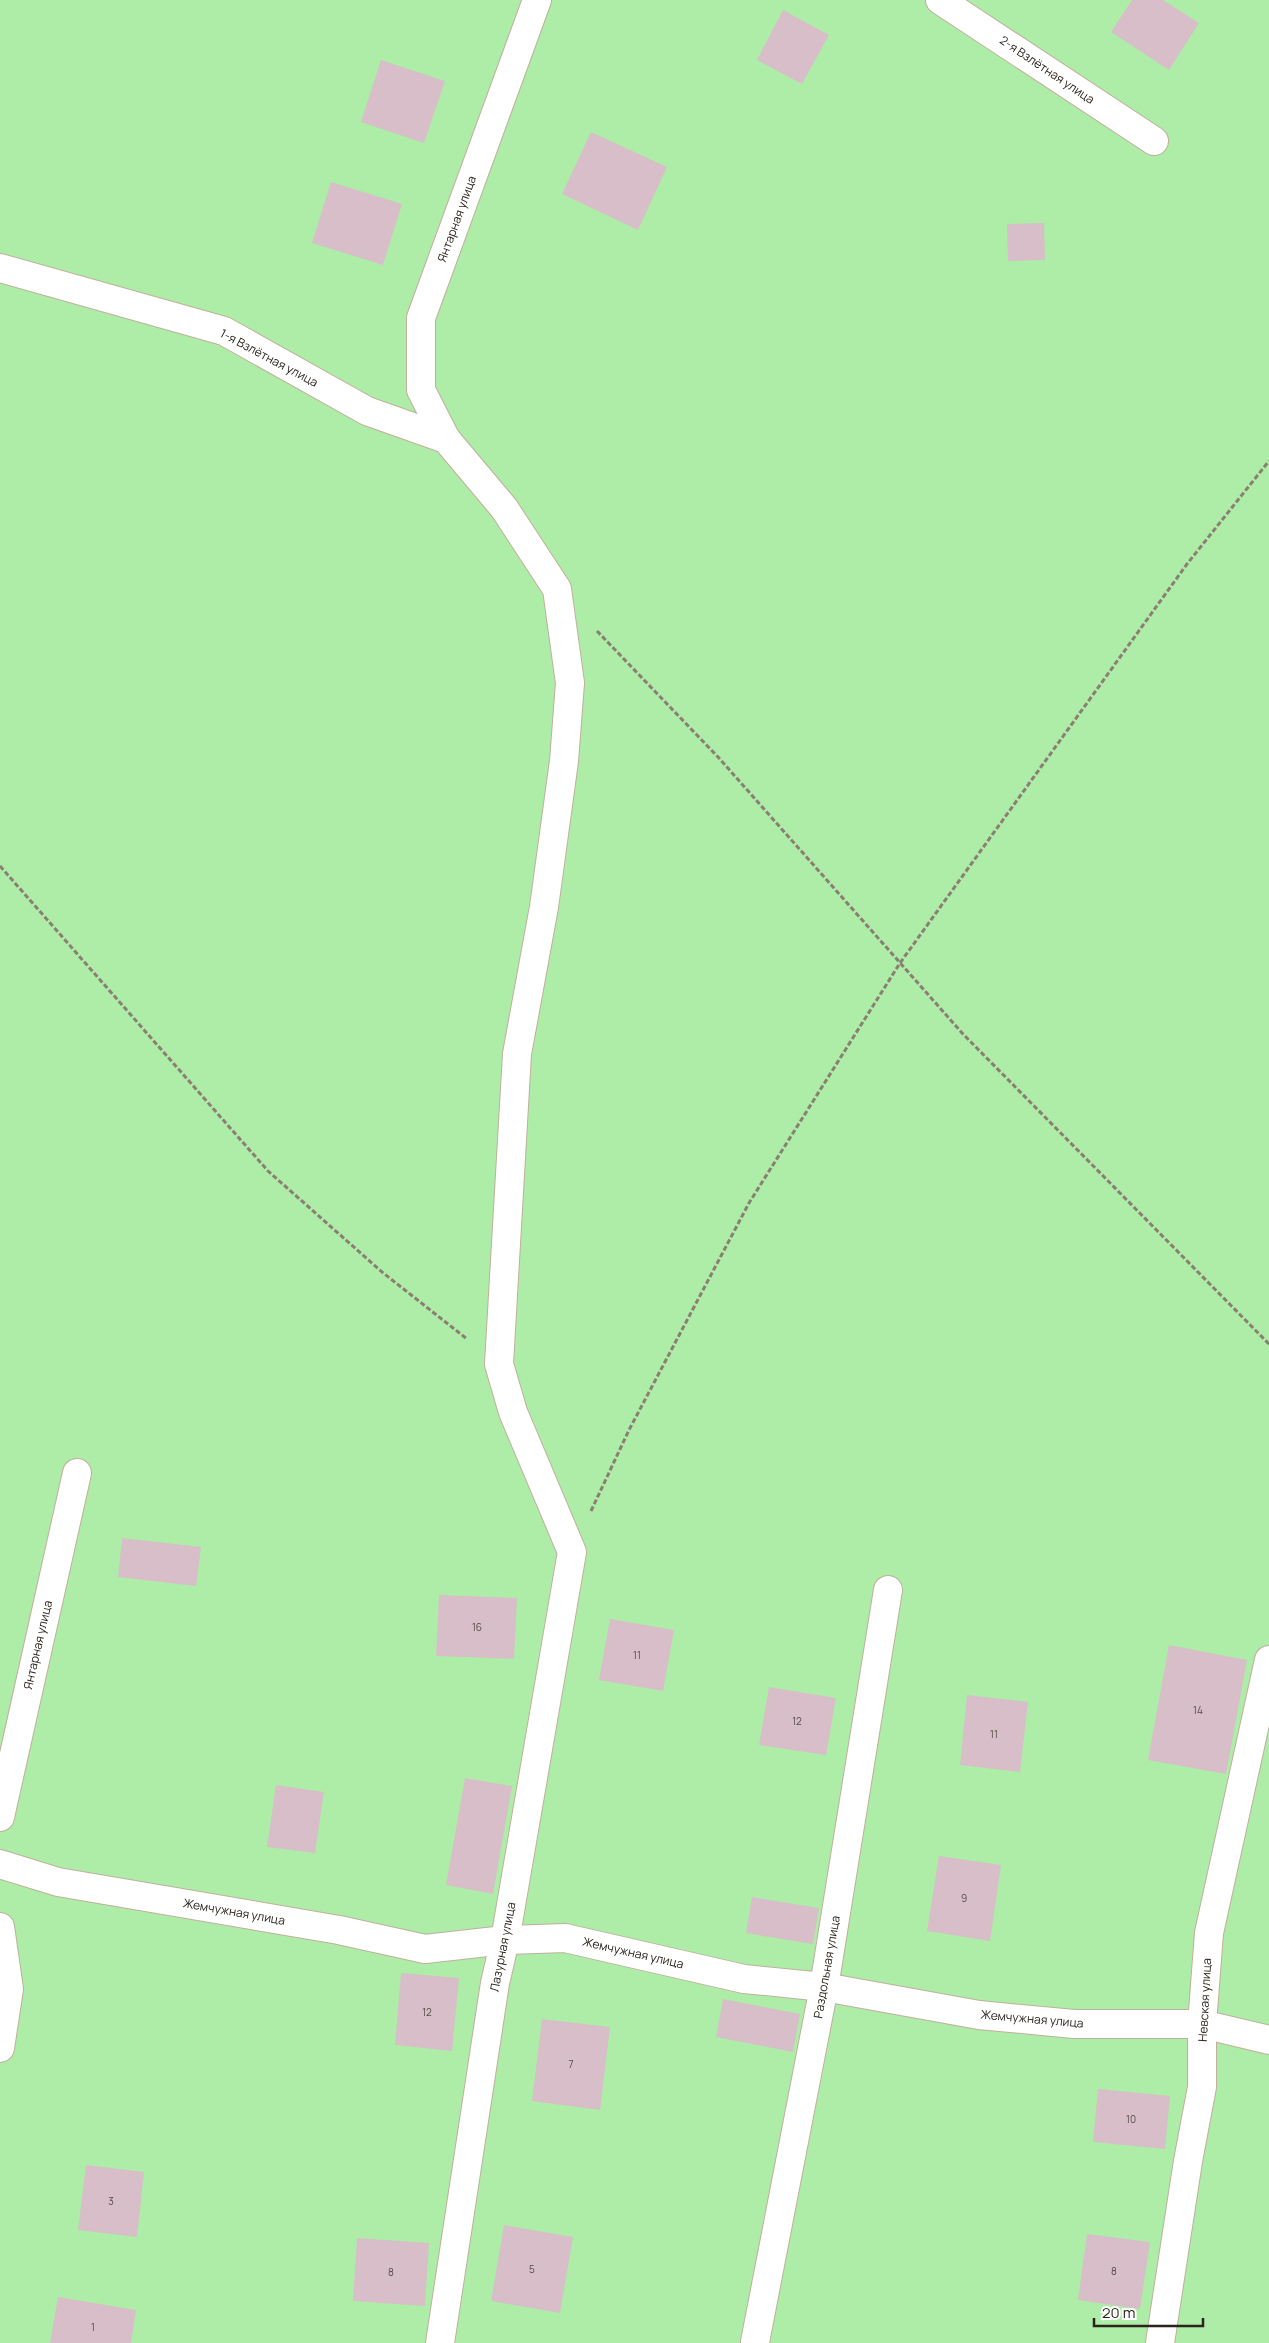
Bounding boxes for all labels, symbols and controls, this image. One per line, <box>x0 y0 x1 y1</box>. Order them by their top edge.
street label: 2-я Взлётная улица <box>997 32 1098 108</box>
street label: Янтарная улица <box>433 173 480 264</box>
street label: 1-я Взлётная улица <box>217 325 321 391</box>
street label: Янтарная улица <box>19 1599 56 1691</box>
house number: 16 <box>472 1620 482 1634</box>
house number: 11 <box>633 1648 641 1662</box>
house number: 14 <box>1193 1703 1203 1717</box>
house number: 12 <box>792 1714 802 1728</box>
house number: 11 <box>990 1727 998 1741</box>
house number: 9 <box>961 1891 967 1905</box>
street label: Жемчужная улица <box>182 1894 286 1929</box>
street label: Лазурная улица <box>485 1900 520 1993</box>
street label: Раздольная улица <box>809 1914 844 2020</box>
street label: Жемчужная улица <box>581 1933 685 1972</box>
street label: Невская улица <box>1194 1958 1215 2042</box>
house number: 12 <box>422 2005 432 2019</box>
street label: Жемчужная улица <box>980 2006 1084 2031</box>
house number: 7 <box>568 2057 574 2071</box>
house number: 10 <box>1126 2112 1136 2126</box>
house number: 3 <box>108 2194 114 2208</box>
house number: 5 <box>529 2262 535 2276</box>
house number: 8 <box>1111 2264 1117 2278</box>
house number: 8 <box>388 2265 394 2279</box>
scale bar <box>1094 2296 1203 2328</box>
text: 20 m <box>1102 2302 1135 2323</box>
house number: 1 <box>91 2320 95 2334</box>

